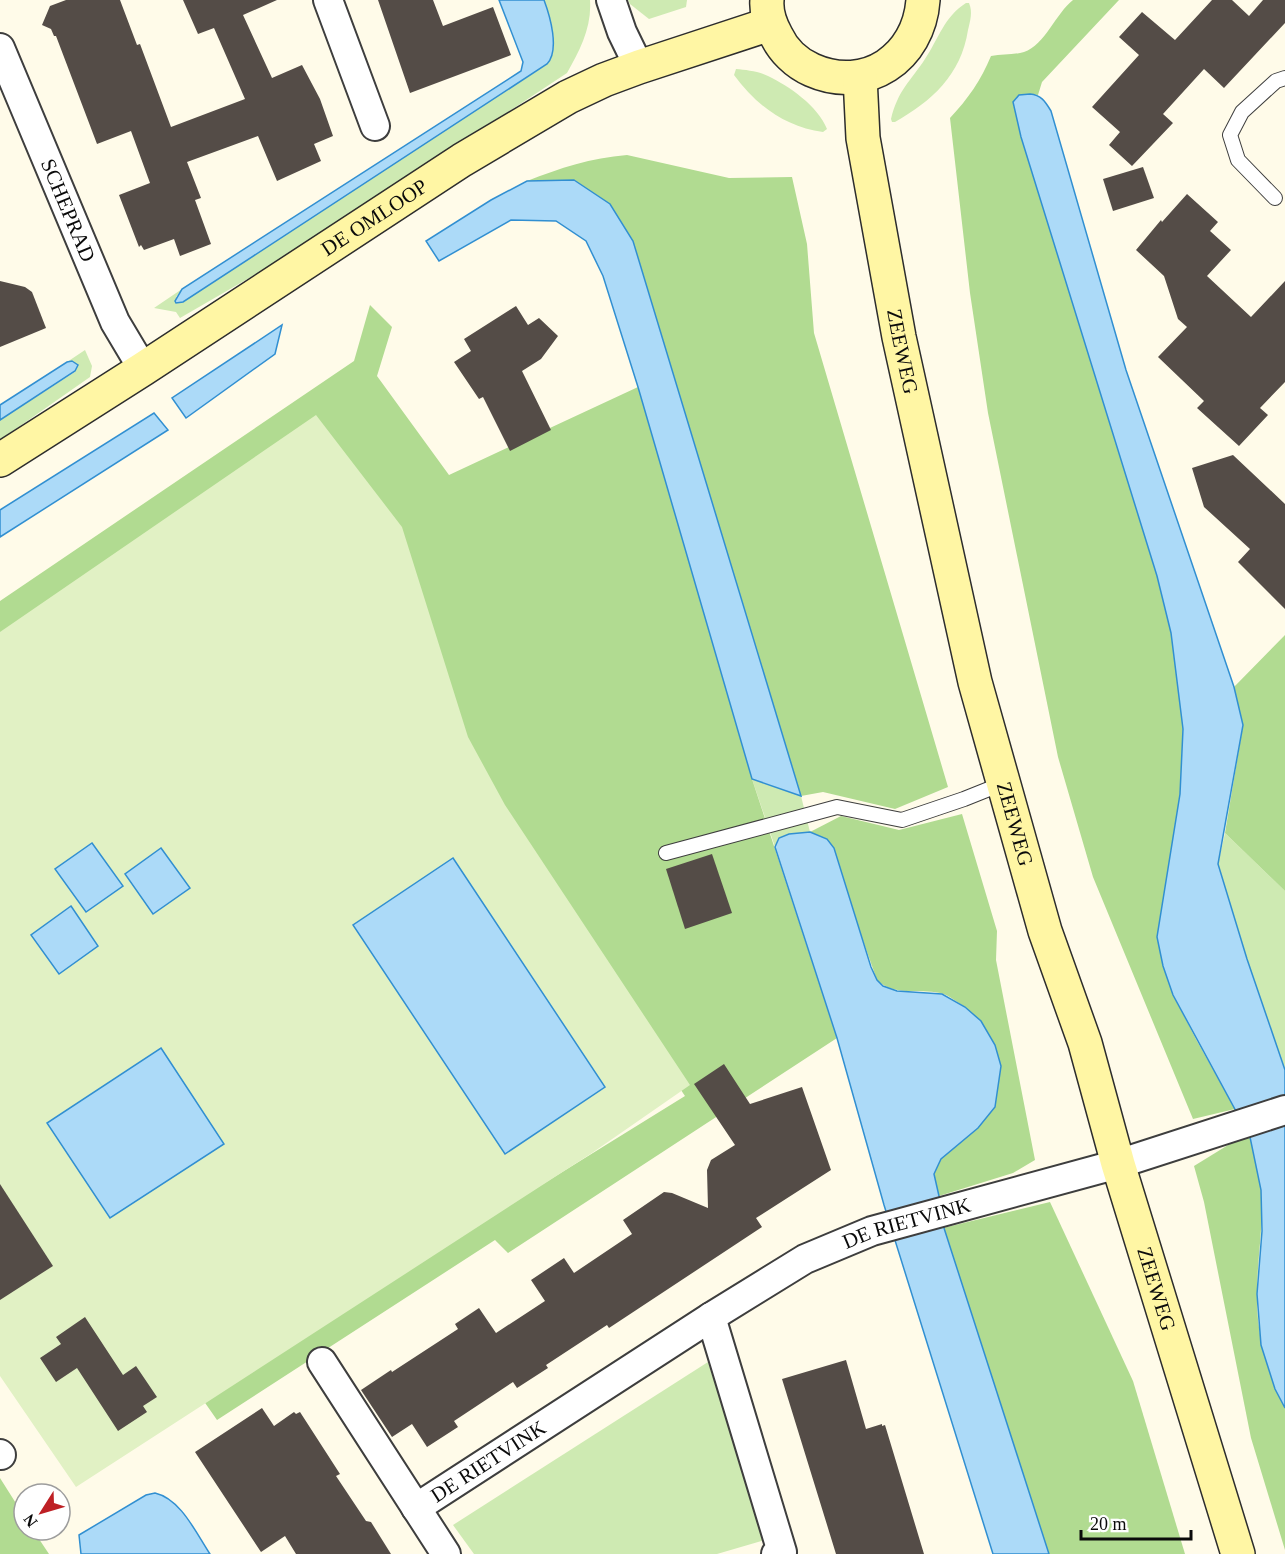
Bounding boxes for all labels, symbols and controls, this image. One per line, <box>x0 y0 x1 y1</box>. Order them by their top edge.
street label: SCHEPRAD <box>36 155 100 266</box>
street label: DE OMLOOP <box>317 174 432 261</box>
street label: ZEEWEG <box>882 307 923 396</box>
street label: ZEEWEG <box>992 779 1038 869</box>
street label: DE RIETVINK <box>839 1193 973 1254</box>
street label: ZEEWEG <box>1132 1244 1181 1333</box>
street label: DE RIETVINK <box>426 1415 550 1507</box>
north arrow <box>12 1482 72 1542</box>
scale bar <box>1081 1503 1190 1541</box>
text: N <box>20 1511 41 1530</box>
text: 20 m <box>1090 1514 1127 1534</box>

